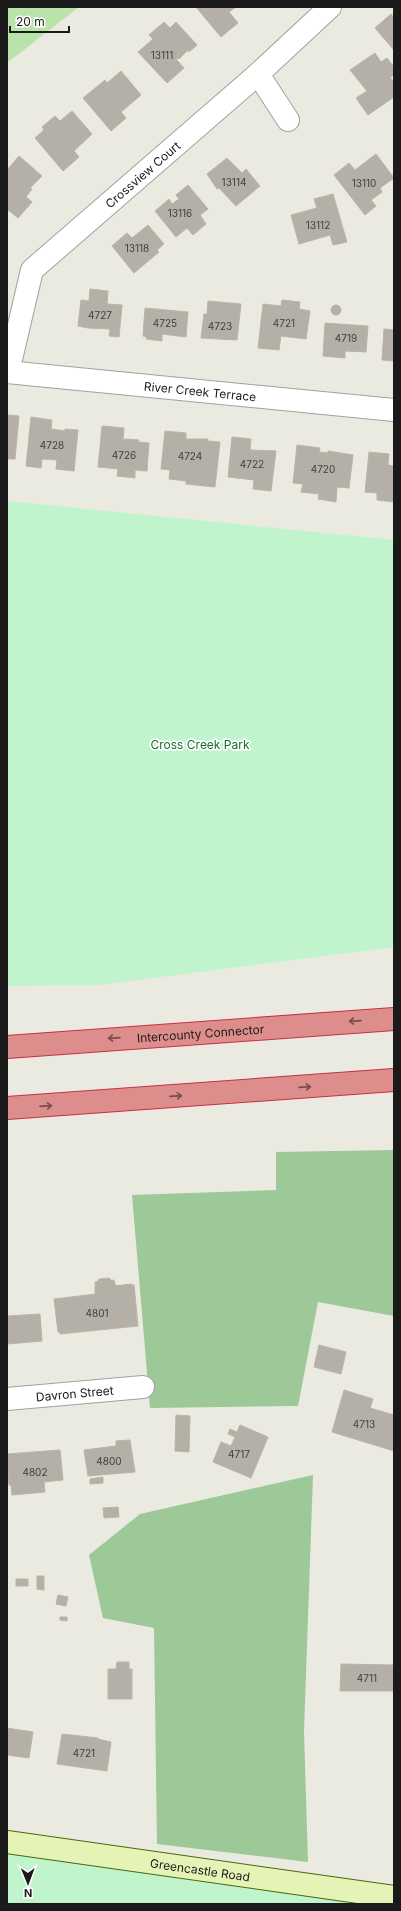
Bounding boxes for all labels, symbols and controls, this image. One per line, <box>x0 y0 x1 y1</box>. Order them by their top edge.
scale bar <box>10 8 69 34</box>
text: 20 m <box>16 14 45 29</box>
house number: 13111 <box>151 49 173 61</box>
street label: Crossview Court <box>102 138 183 211</box>
house number: 13114 <box>222 176 246 188</box>
house number: 13110 <box>352 177 376 189</box>
house number: 13116 <box>168 207 192 219</box>
house number: 13112 <box>306 219 330 231</box>
house number: 13118 <box>125 242 149 254</box>
house number: 4727 <box>88 309 112 321</box>
house number: 4725 <box>153 317 177 329</box>
house number: 4721 <box>273 317 295 329</box>
house number: 4723 <box>208 320 232 332</box>
house number: 4719 <box>335 332 357 344</box>
street label: River Creek Terrace <box>143 378 257 404</box>
house number: 4728 <box>40 439 64 451</box>
house number: 4726 <box>112 449 136 461</box>
house number: 4724 <box>178 450 202 462</box>
house number: 4722 <box>240 458 264 470</box>
house number: 4720 <box>311 463 335 475</box>
park label: Cross Creek Park <box>150 737 250 752</box>
one-way arrow <box>349 1018 362 1025</box>
street label: Intercounty Connector <box>136 1021 265 1045</box>
one-way arrow <box>108 1035 121 1042</box>
one-way arrow <box>298 1083 311 1090</box>
one-way arrow <box>169 1093 182 1100</box>
one-way arrow <box>39 1102 52 1109</box>
house number: 4801 <box>85 1307 109 1319</box>
street label: Davron Street <box>35 1382 114 1404</box>
house number: 4713 <box>353 1418 375 1430</box>
house number: 4717 <box>228 1448 250 1460</box>
house number: 4800 <box>96 1455 122 1467</box>
house number: 4802 <box>22 1466 48 1478</box>
house number: 4711 <box>357 1672 377 1684</box>
house number: 4721 <box>73 1747 95 1759</box>
street label: Greencastle Road <box>149 1855 251 1884</box>
north arrow <box>8 1863 48 1903</box>
text: N <box>24 1886 32 1900</box>

